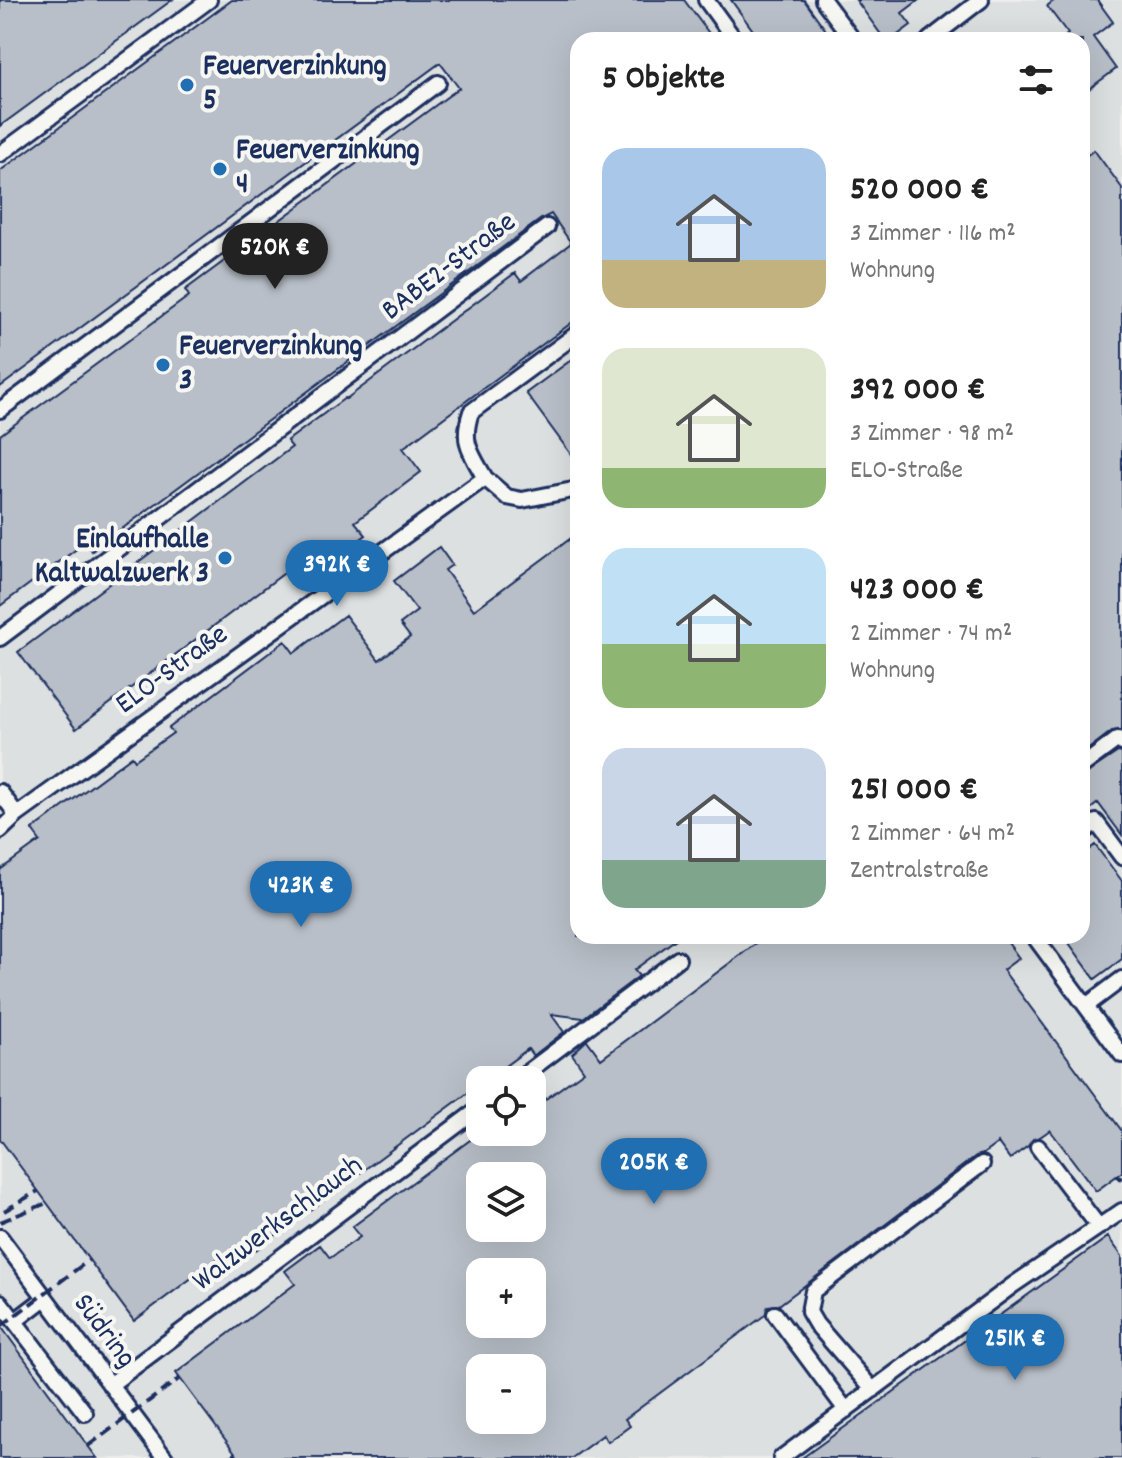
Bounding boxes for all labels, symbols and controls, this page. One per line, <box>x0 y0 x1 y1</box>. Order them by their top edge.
place label: Feuerverzinkung 5 <box>203 47 387 124</box>
text: 5 Objekte <box>602 56 725 105</box>
icon: filters <box>1014 58 1058 102</box>
marker: Feuerverzinkung 5 <box>178 76 196 94</box>
place label: Feuerverzinkung 4 <box>236 131 420 208</box>
marker: Feuerverzinkung 4 <box>211 160 229 178</box>
text: 520 000 € <box>850 167 989 216</box>
icon: home <box>666 180 762 276</box>
street label: BABE2-Straße <box>374 203 526 333</box>
text: 3 Zimmer · 116 m² <box>850 216 1016 253</box>
pin: 520K € <box>210 223 340 291</box>
text: 520K € <box>240 230 310 267</box>
text: Wohnung <box>850 253 935 290</box>
place label: Feuerverzinkung 3 <box>179 327 363 404</box>
marker: Feuerverzinkung 3 <box>154 356 172 374</box>
text: 392 000 € <box>850 367 986 416</box>
icon: home <box>666 380 762 476</box>
text: 3 Zimmer · 98 m² <box>850 416 1014 453</box>
text: ELO-Straße <box>850 453 963 490</box>
place label: Einlaufhalle Kaltwalzwerk 3 <box>35 520 209 597</box>
pin: 392K € <box>272 540 402 608</box>
text: 392K € <box>303 547 371 584</box>
marker: Einlaufhalle Kaltwalzwerk 3 <box>216 549 234 567</box>
text: 423 000 € <box>850 567 984 616</box>
icon: home <box>666 580 762 676</box>
street label: ELO-Straße <box>108 615 238 727</box>
text: 2 Zimmer · 74 m² <box>850 616 1012 653</box>
text: Wohnung <box>850 653 935 690</box>
text: 251 000 € <box>850 767 978 816</box>
icon: home <box>666 780 762 876</box>
text: 2 Zimmer · 64 m² <box>850 816 1015 853</box>
text: Zentralstraße <box>850 853 989 890</box>
pin: 423K € <box>236 861 366 929</box>
text: 423K € <box>268 868 334 905</box>
map controls <box>466 1066 546 1434</box>
button: locate <box>466 1066 546 1146</box>
pin: 205K € <box>589 1138 719 1206</box>
text: 205K € <box>619 1145 689 1182</box>
street label: Walzwerkschlauch <box>185 1146 373 1304</box>
button: layers <box>466 1162 546 1242</box>
button: + <box>466 1258 546 1338</box>
street label: Südring <box>61 1286 145 1378</box>
pin: 251K € <box>950 1314 1080 1382</box>
text: 251K € <box>984 1321 1046 1358</box>
button: − <box>466 1354 546 1434</box>

